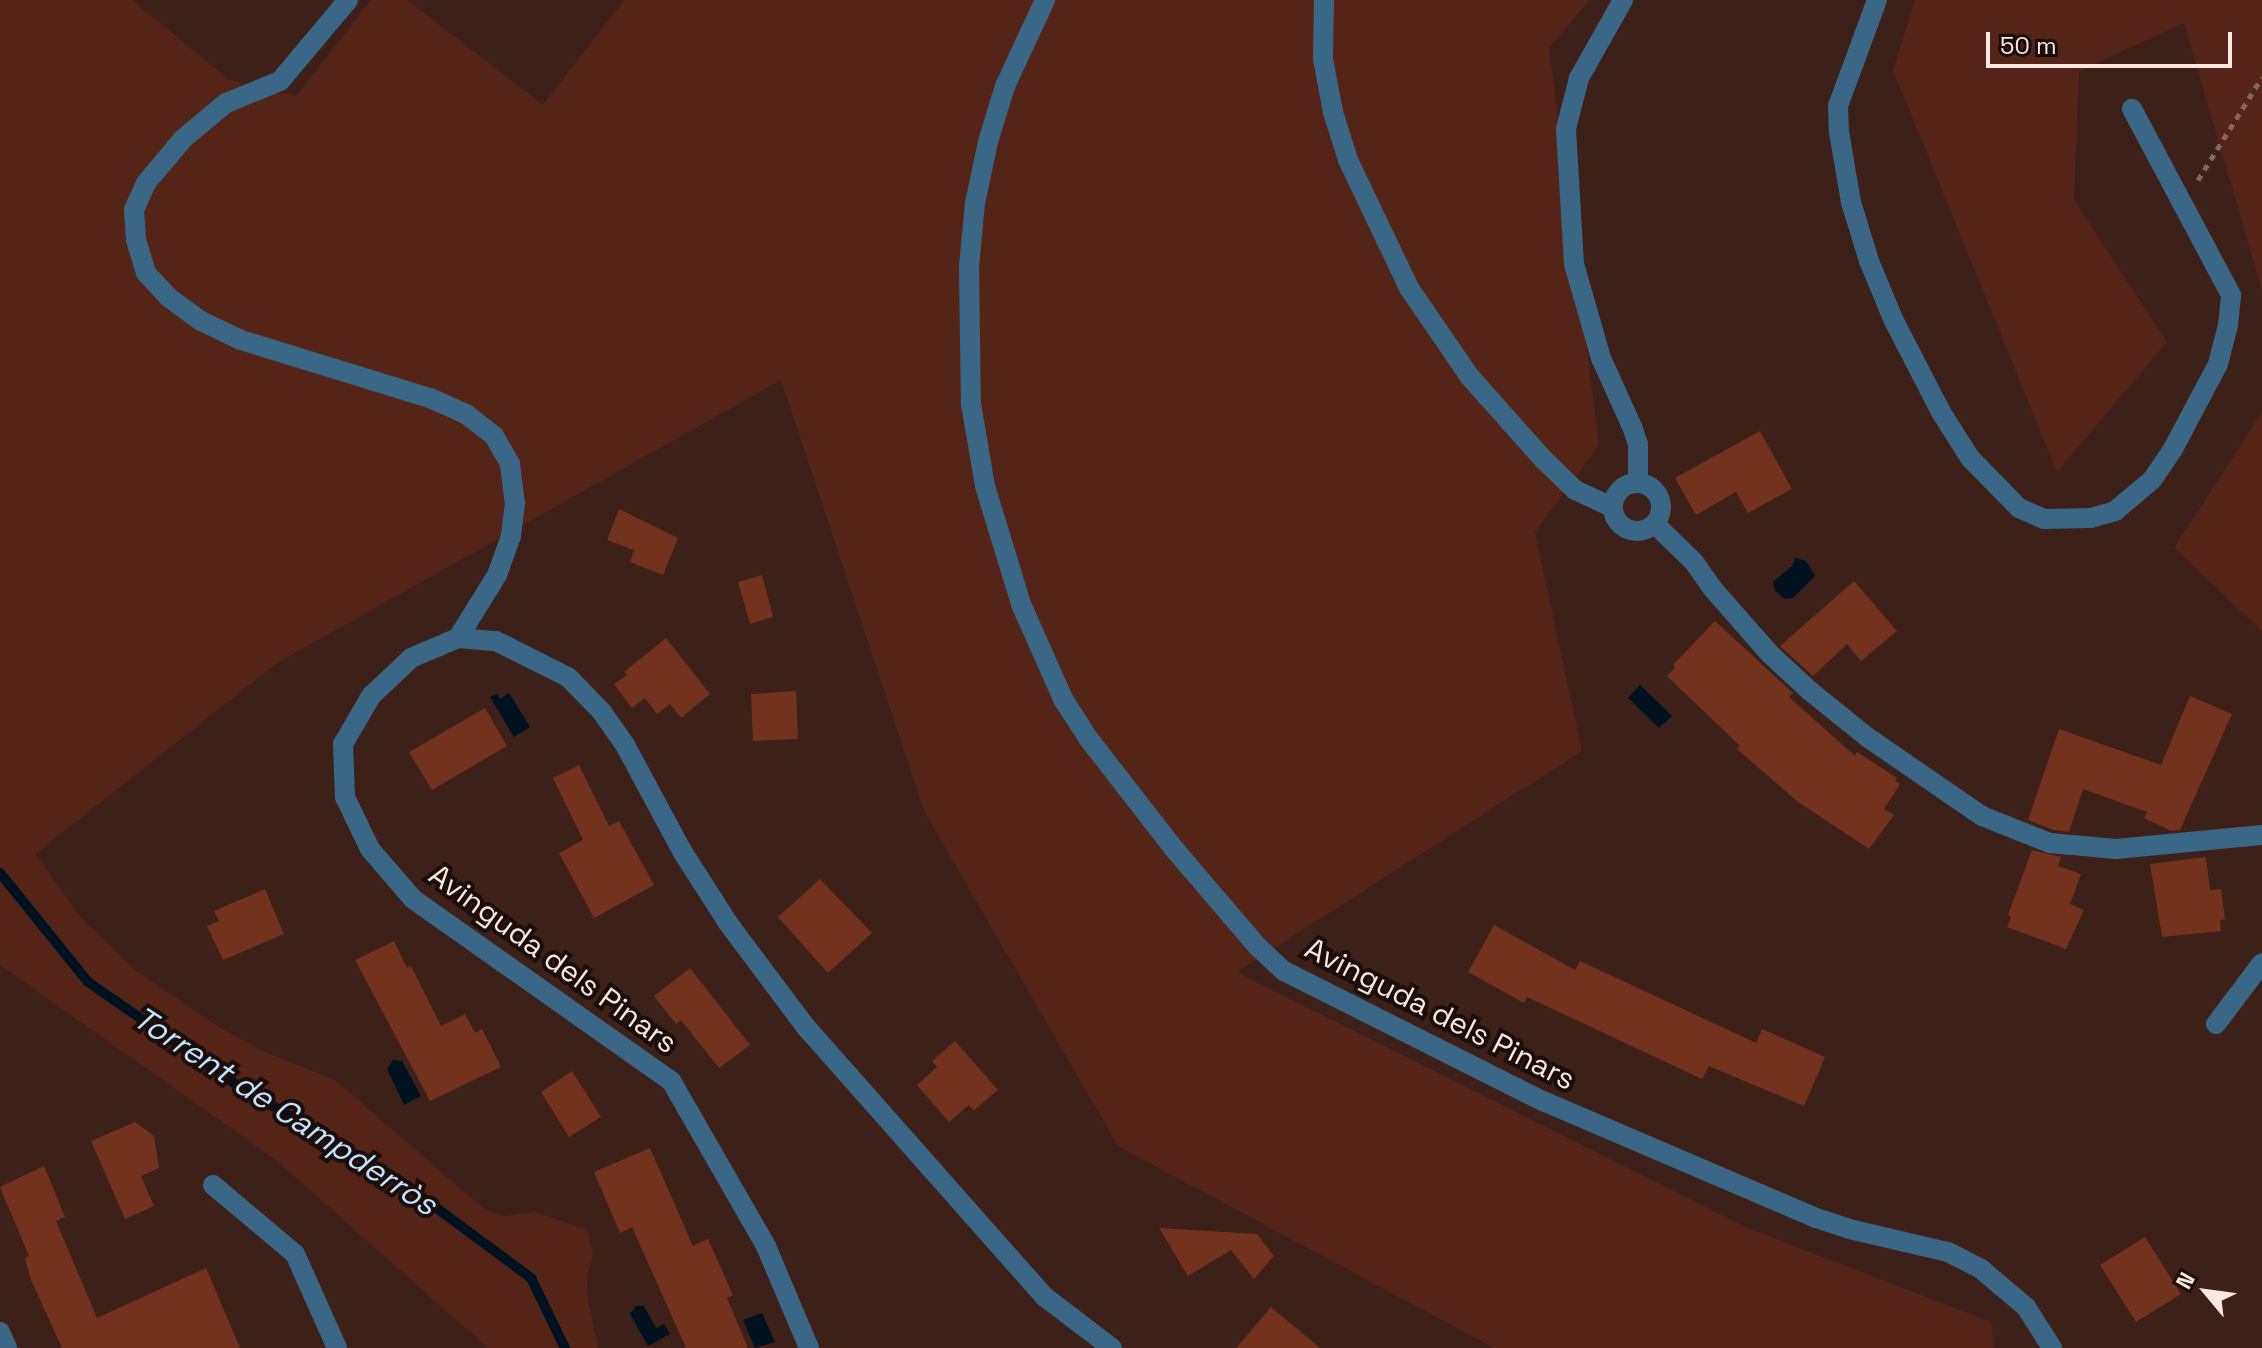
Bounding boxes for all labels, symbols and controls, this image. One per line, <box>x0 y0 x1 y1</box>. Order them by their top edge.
scale bar <box>1990 16 2236 66</box>
text: 50 m <box>2000 30 2057 61</box>
street label: Avinguda dels Pinars <box>422 857 684 1061</box>
street label: Avinguda dels Pinars <box>1299 930 1581 1098</box>
water label: Torrent de Campderròs <box>126 998 444 1224</box>
north arrow <box>2166 1252 2246 1332</box>
text: N <box>2169 1267 2201 1294</box>

